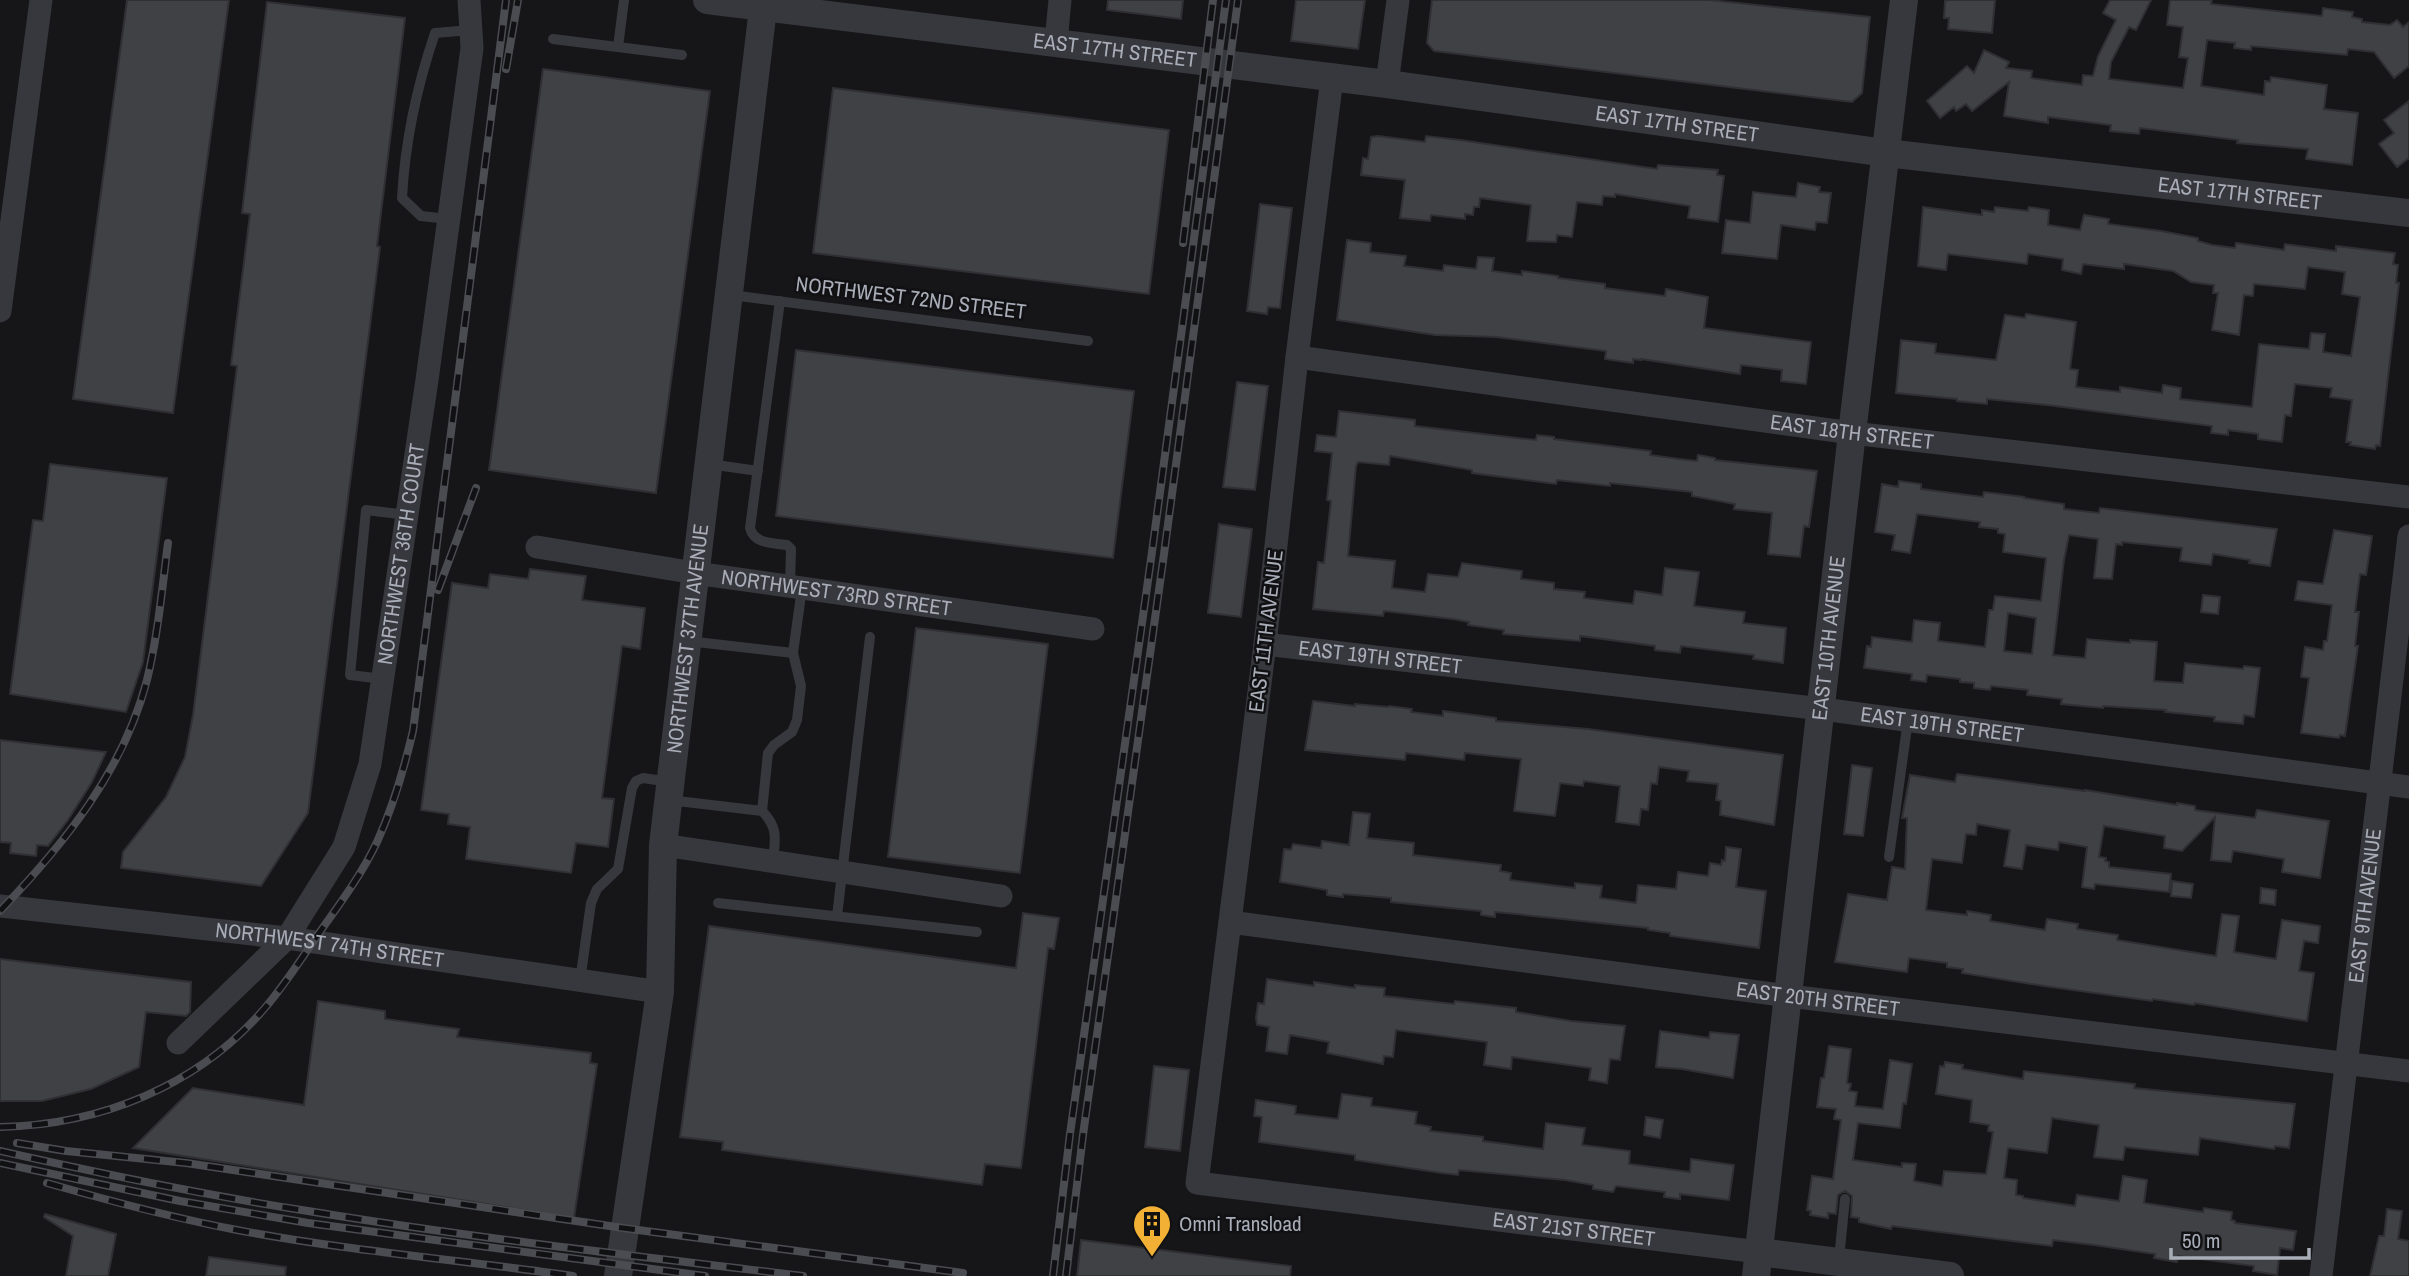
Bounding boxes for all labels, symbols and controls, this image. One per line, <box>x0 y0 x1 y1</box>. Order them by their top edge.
street label: EAST 17TH STREET <box>1032 25 1199 74</box>
street label: EAST 17TH STREET <box>1594 98 1761 149</box>
street label: EAST 17TH STREET <box>2156 169 2324 217</box>
street label: NORTHWEST 72ND STREET <box>794 269 1028 326</box>
street label: EAST 18TH STREET <box>1768 407 1936 456</box>
street label: NORTHWEST 36TH COURT <box>370 441 431 666</box>
street label: NORTHWEST 37TH AVENUE <box>659 522 715 755</box>
street label: EAST 11TH AVENUE <box>1241 548 1290 714</box>
street label: EAST 10TH AVENUE <box>1804 554 1852 722</box>
street label: NORTHWEST 73RD STREET <box>720 562 954 623</box>
street label: EAST 19TH STREET <box>1297 633 1464 681</box>
street label: EAST 19TH STREET <box>1859 699 2026 750</box>
street label: EAST 9TH AVENUE <box>2341 827 2388 984</box>
street label: NORTHWEST 74TH STREET <box>214 915 446 975</box>
street label: EAST 20TH STREET <box>1735 974 1902 1023</box>
building icon: Omni Transload <box>1131 1203 1173 1258</box>
street label: EAST 21ST STREET <box>1491 1204 1657 1253</box>
place label: Omni Transload <box>1179 1209 1302 1238</box>
scale bar <box>2171 1216 2309 1260</box>
text: 50 m <box>2182 1226 2220 1255</box>

